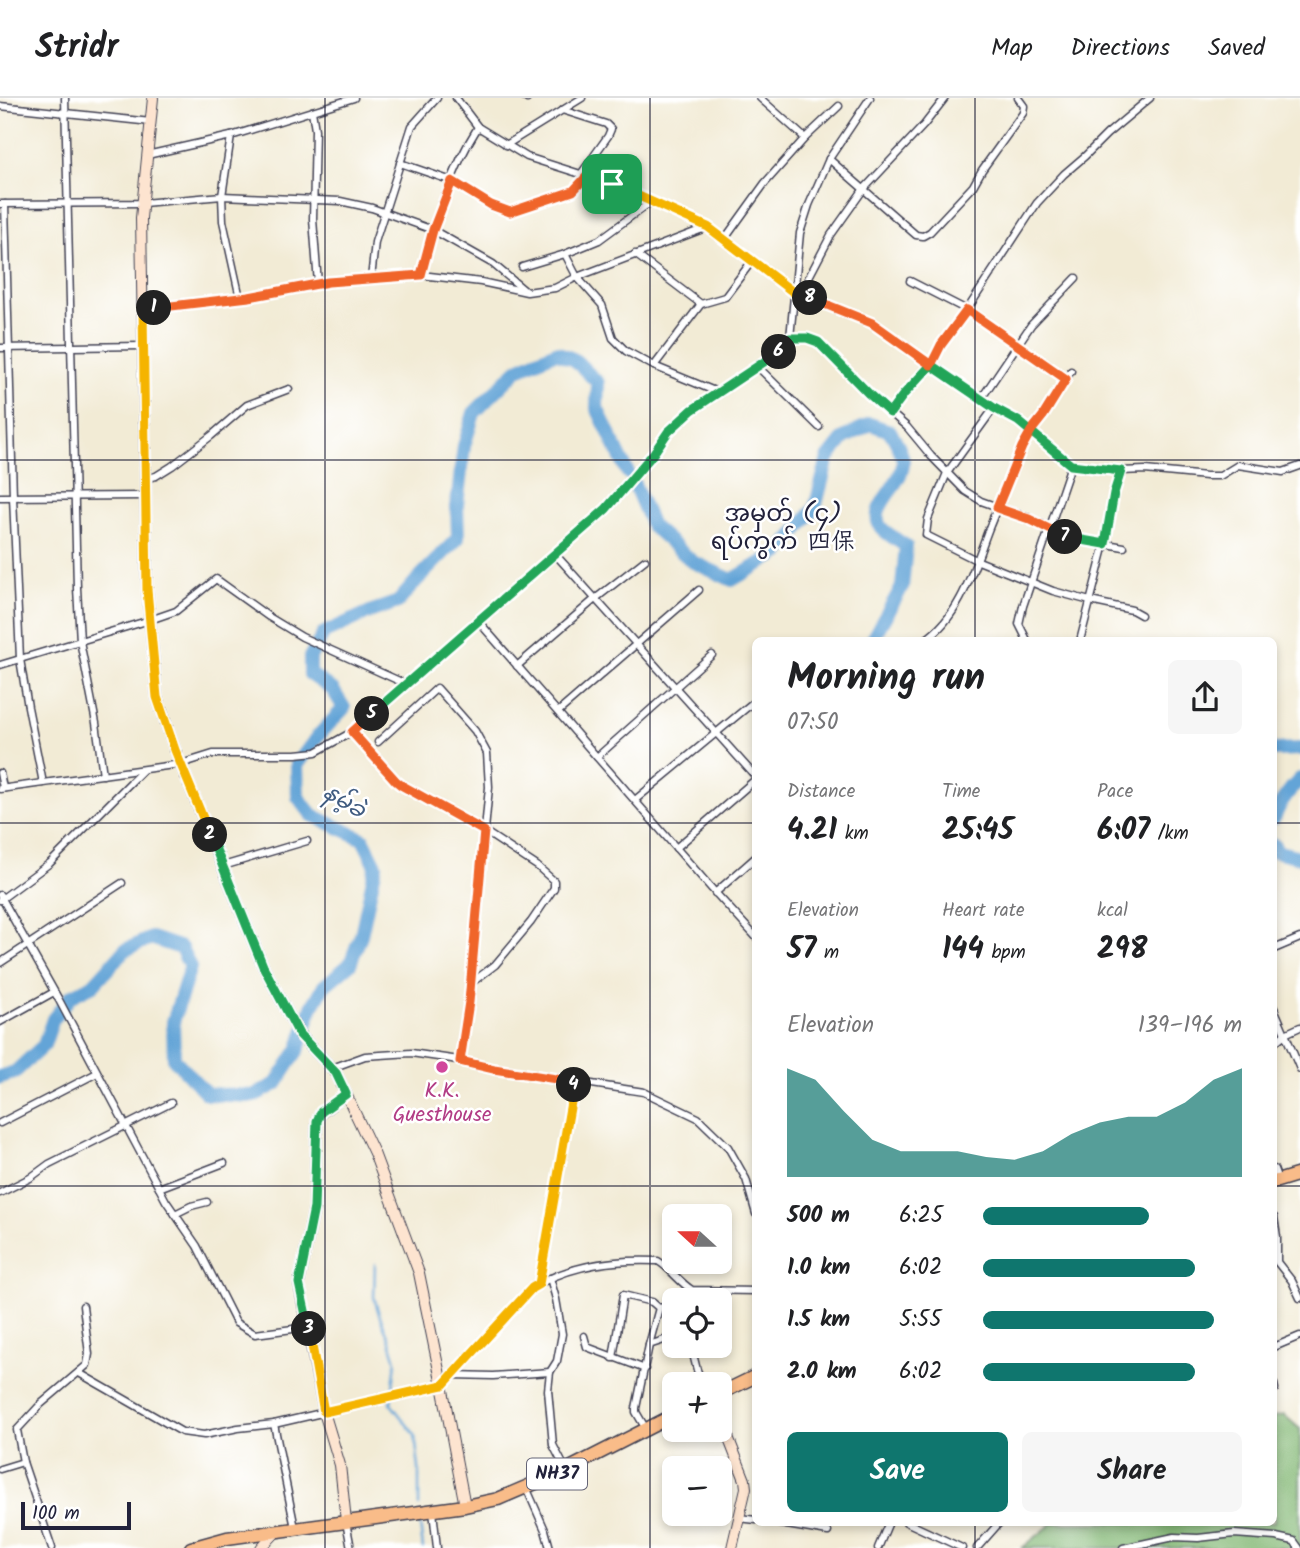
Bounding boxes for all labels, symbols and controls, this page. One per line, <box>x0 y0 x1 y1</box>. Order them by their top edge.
text: Stridr <box>35 22 118 75</box>
text: Map <box>991 29 1033 68</box>
text: Directions <box>1071 29 1170 68</box>
text: Saved <box>1208 29 1265 68</box>
pin <box>582 154 642 214</box>
icon: arrive <box>593 165 631 203</box>
pin: 8 <box>792 280 828 316</box>
text: 8 <box>804 282 815 312</box>
pin: 1 <box>136 290 172 326</box>
text: 1 <box>151 292 156 322</box>
pin: 6 <box>762 334 796 370</box>
text: 6 <box>773 336 784 366</box>
district label: အမှတ် (၄) ရပ်ကွက် 四保 <box>711 495 855 562</box>
pin: 7 <box>1048 520 1082 555</box>
text: 7 <box>1060 521 1069 551</box>
text: Morning run <box>787 649 985 709</box>
button: share <box>1168 660 1242 734</box>
pin: 5 <box>354 696 390 732</box>
text: 5 <box>367 698 376 728</box>
text: 07:50 <box>787 705 839 741</box>
water label: နမ့်ခဲ <box>316 775 373 830</box>
text: Distance <box>787 777 855 807</box>
text: Time <box>942 777 980 807</box>
text: Pace <box>1097 777 1133 807</box>
text: 4.21 <box>787 807 837 855</box>
text: 25:45 <box>942 807 1014 855</box>
text: 6:07 <box>1097 807 1150 855</box>
pin: 2 <box>192 818 228 852</box>
text: 2 <box>204 819 215 849</box>
text: km <box>837 819 869 849</box>
text: /km <box>1150 819 1189 849</box>
text: Elevation <box>787 896 859 926</box>
text: Heart rate <box>942 896 1025 926</box>
text: kcal <box>1097 896 1128 926</box>
text: 57 <box>787 926 816 974</box>
text: 144 <box>942 926 984 974</box>
text: 298 <box>1097 926 1147 974</box>
text: m <box>816 938 839 968</box>
text: bpm <box>984 938 1026 968</box>
text: Elevation <box>787 1008 874 1044</box>
text: 139–196 m <box>1138 1008 1242 1044</box>
marker: K.K. Guesthouse <box>434 1059 450 1075</box>
pin: 4 <box>556 1068 592 1102</box>
text: 4 <box>568 1069 579 1099</box>
place label: K.K. Guesthouse <box>393 1075 492 1132</box>
text: 500 m <box>787 1198 850 1234</box>
text: 6:25 <box>899 1198 943 1234</box>
north arrow <box>662 1204 732 1274</box>
map controls <box>662 1204 732 1526</box>
text: 1.0 km <box>787 1250 850 1286</box>
text: 6:02 <box>899 1250 942 1286</box>
button: locate <box>662 1288 732 1358</box>
text: 1.5 km <box>787 1302 850 1338</box>
text: 5:55 <box>899 1302 942 1338</box>
pin: 3 <box>292 1312 326 1346</box>
text: 3 <box>303 1313 314 1343</box>
text: 2.0 km <box>787 1354 857 1390</box>
text: 6:02 <box>899 1354 942 1390</box>
button: + <box>662 1372 732 1442</box>
button: Save <box>787 1432 1008 1512</box>
button: Share <box>1022 1432 1242 1512</box>
button: − <box>662 1456 732 1526</box>
road number: NH37 <box>527 1458 587 1490</box>
scale bar <box>21 1499 131 1531</box>
text: 100 m <box>32 1499 80 1529</box>

